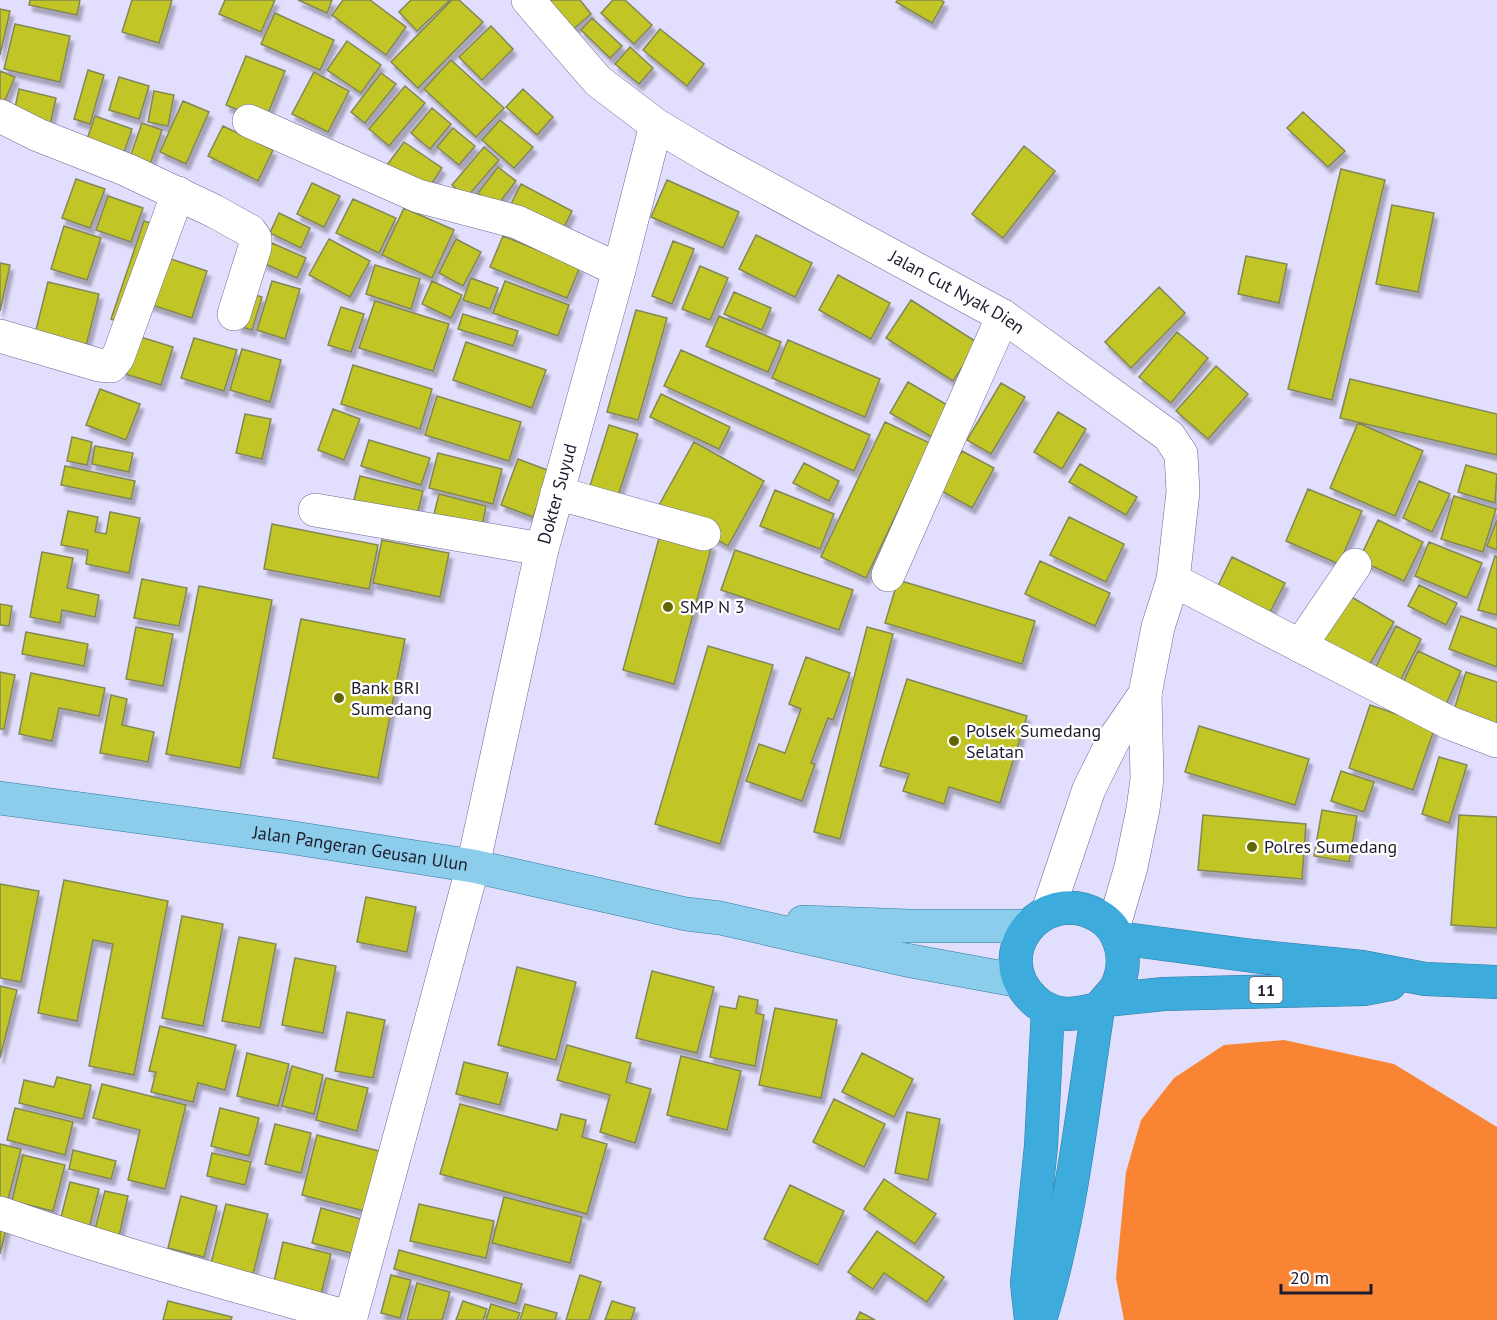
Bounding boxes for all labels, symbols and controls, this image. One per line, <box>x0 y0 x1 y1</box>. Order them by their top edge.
street label: Jalan Cut Nyak Dien <box>885 244 1029 339</box>
street label: Dokter Suyud <box>532 441 582 546</box>
place label: SMP N 3 <box>680 595 745 618</box>
marker: SMP N 3 <box>661 600 675 614</box>
place label: Bank BRI Sumedang <box>351 676 432 720</box>
marker: Bank BRI Sumedang <box>332 691 346 705</box>
place label: Polsek Sumedang Selatan <box>966 719 1101 763</box>
marker: Polsek Sumedang Selatan <box>947 734 961 748</box>
street label: Jalan Pangeran Geusan Ulun <box>250 820 470 876</box>
place label: Polres Sumedang <box>1264 835 1397 858</box>
marker: Polres Sumedang <box>1245 840 1259 854</box>
road number: 11 <box>1250 977 1282 1003</box>
scale bar <box>1281 1257 1371 1295</box>
text: 20 m <box>1290 1266 1329 1289</box>

